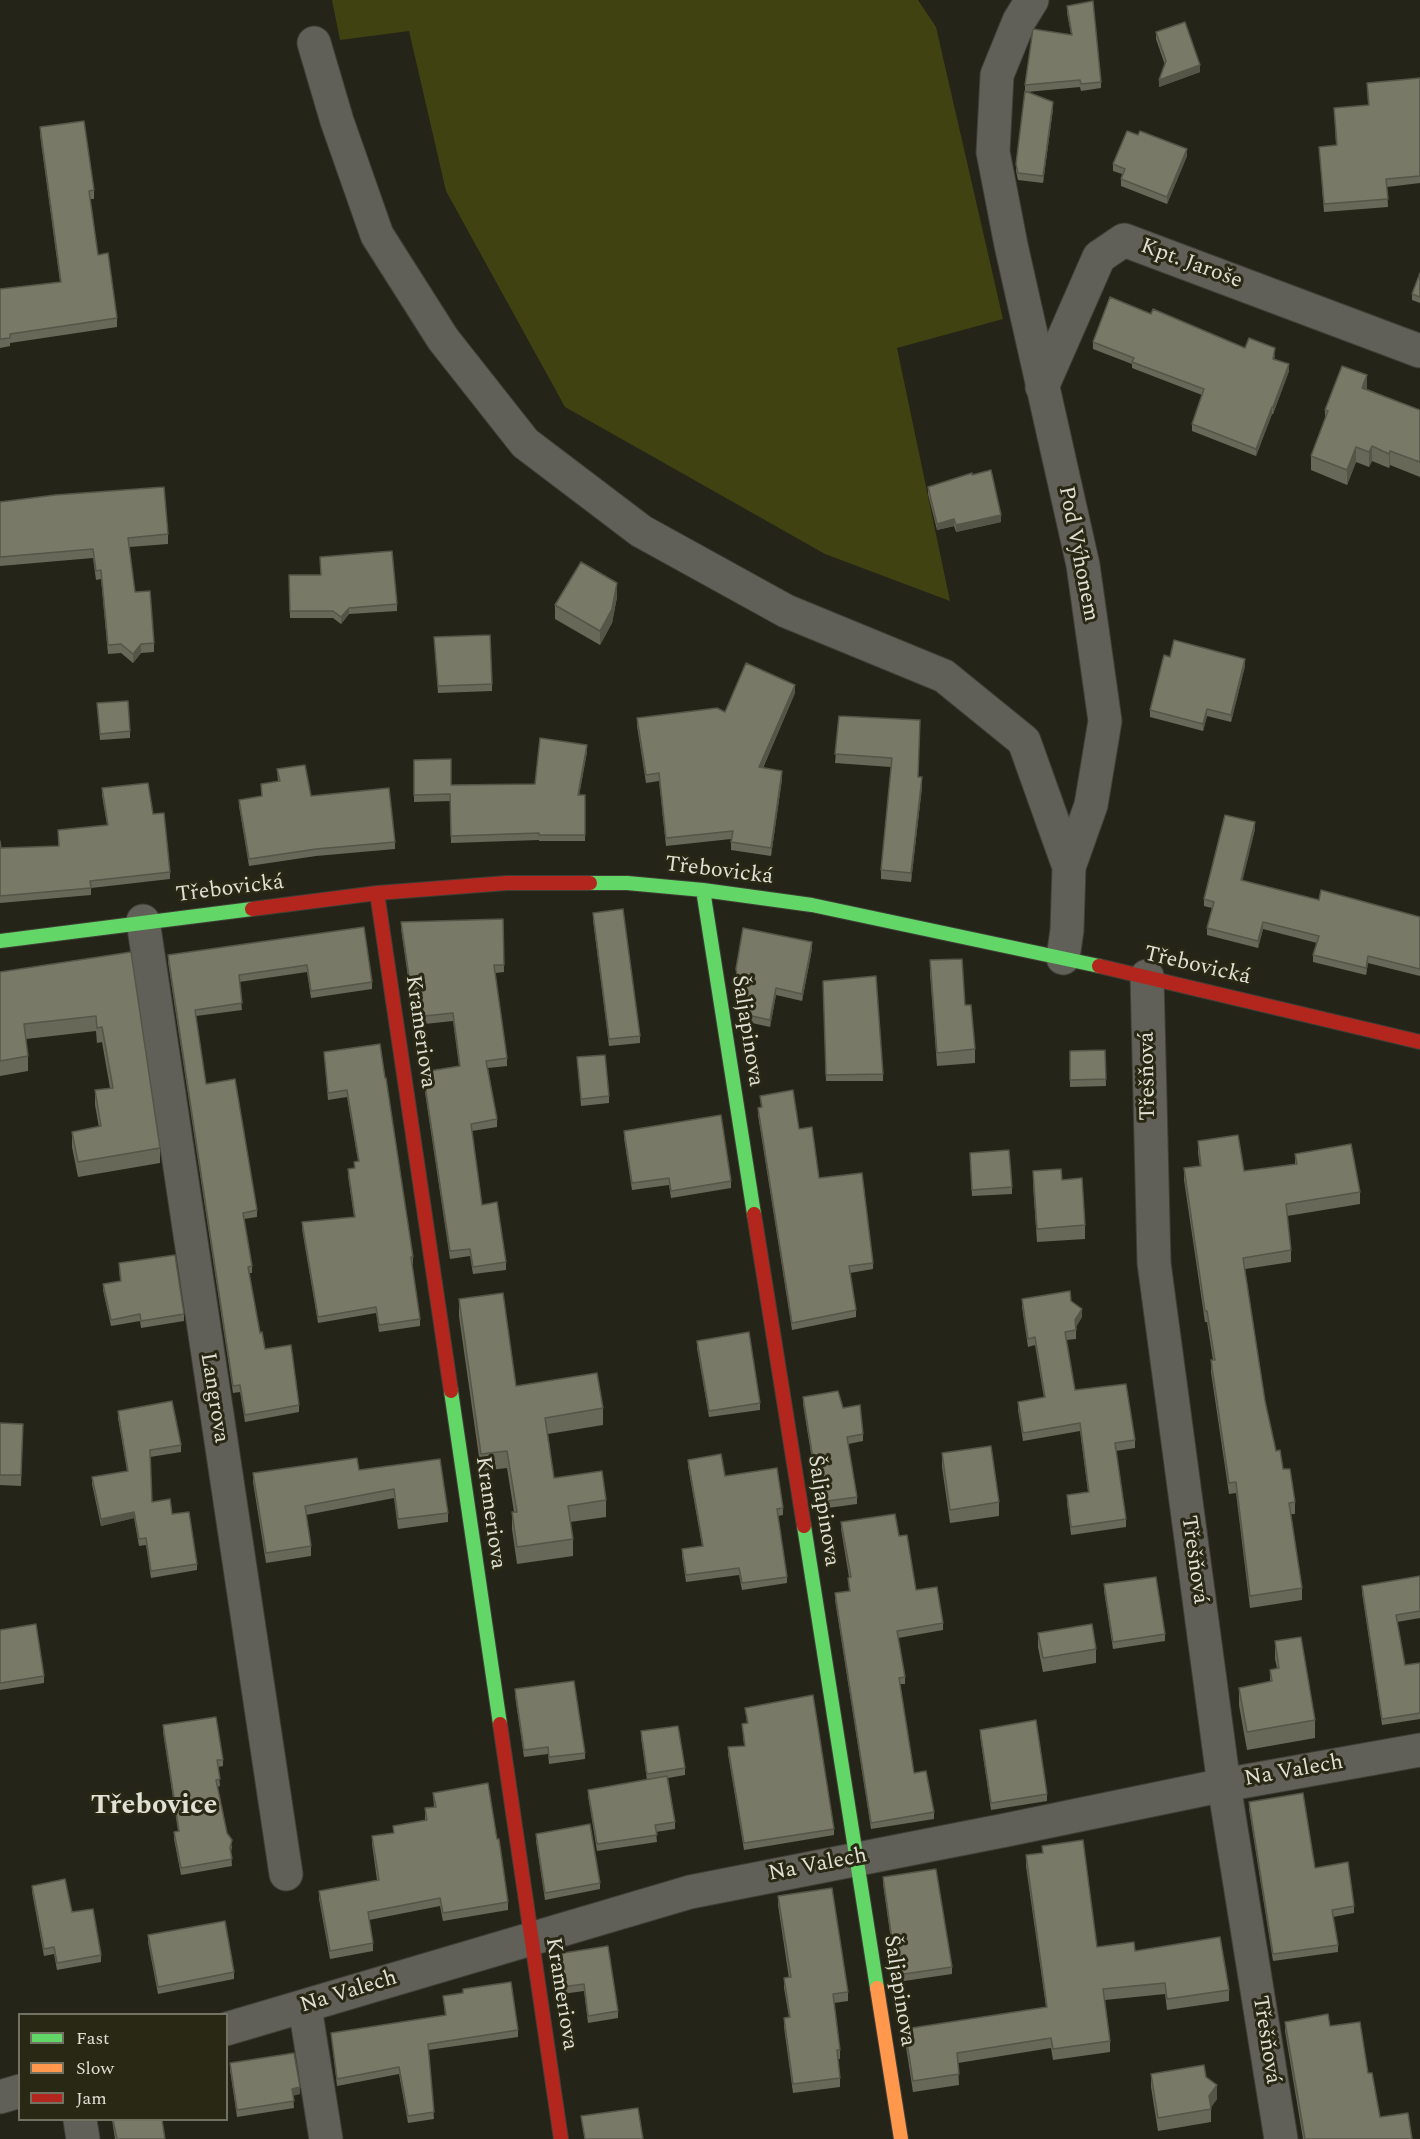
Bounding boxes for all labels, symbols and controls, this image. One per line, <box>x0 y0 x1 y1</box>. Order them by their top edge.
street label: Kpt. Jaroše <box>1136 234 1246 296</box>
street label: Pod Výhonem <box>1051 484 1103 624</box>
street label: Třebovická <box>664 852 774 892</box>
street label: Třebovická <box>175 870 285 910</box>
street label: Třebovická <box>1141 942 1253 992</box>
street label: Šaljapinova <box>724 973 768 1089</box>
street label: Krameriova <box>398 974 440 1090</box>
street label: Třešňová <box>1135 1031 1163 1121</box>
street label: Langrova <box>193 1351 233 1445</box>
street label: Šaljapinova <box>800 1453 844 1569</box>
street label: Krameriova <box>468 1455 510 1571</box>
street label: Třešňová <box>1174 1514 1212 1606</box>
street label: Na Valech <box>1243 1750 1345 1794</box>
district label: Třebovice <box>91 1791 217 1825</box>
street label: Na Valech <box>766 1844 870 1888</box>
street label: Šaljapinova <box>876 1933 920 2049</box>
street label: Krameriova <box>538 1936 582 2052</box>
street label: Na Valech <box>297 1966 401 2020</box>
street label: Třešňová <box>1245 1994 1285 2086</box>
legend <box>18 2013 228 2121</box>
text: Fast <box>76 2025 109 2052</box>
text: Slow <box>76 2055 114 2082</box>
text: Jam <box>76 2085 107 2112</box>

